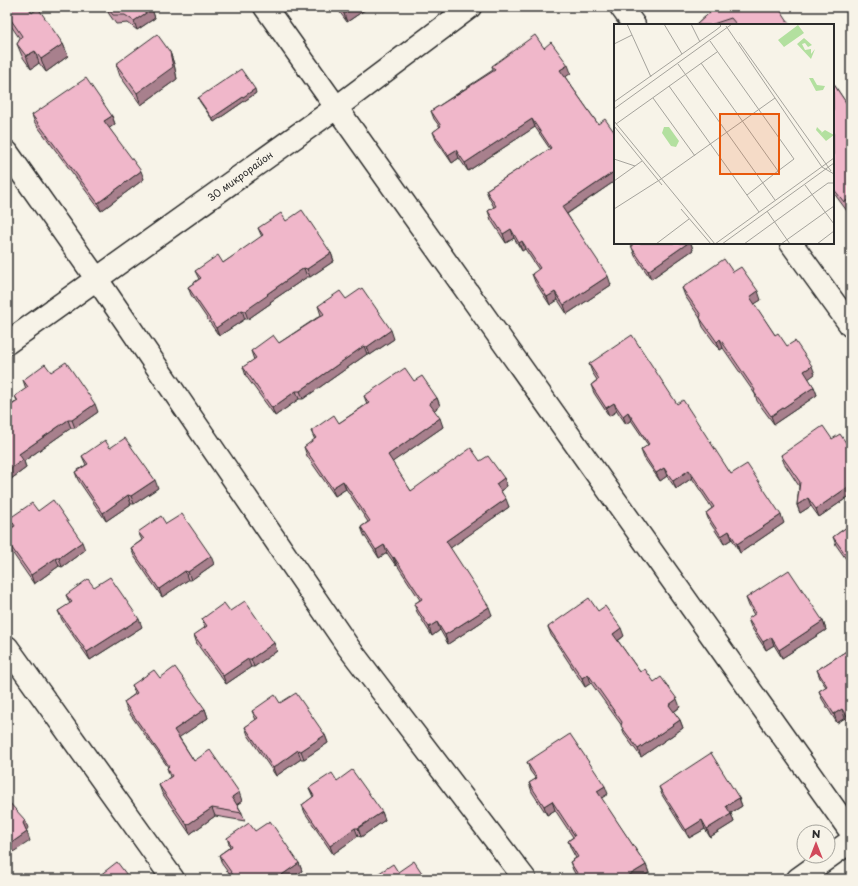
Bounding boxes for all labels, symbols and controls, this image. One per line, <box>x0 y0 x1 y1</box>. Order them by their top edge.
inset map <box>614 24 834 244</box>
street label: 30 микрорайон <box>204 147 276 205</box>
north arrow <box>796 824 836 864</box>
text: N <box>812 825 821 842</box>

